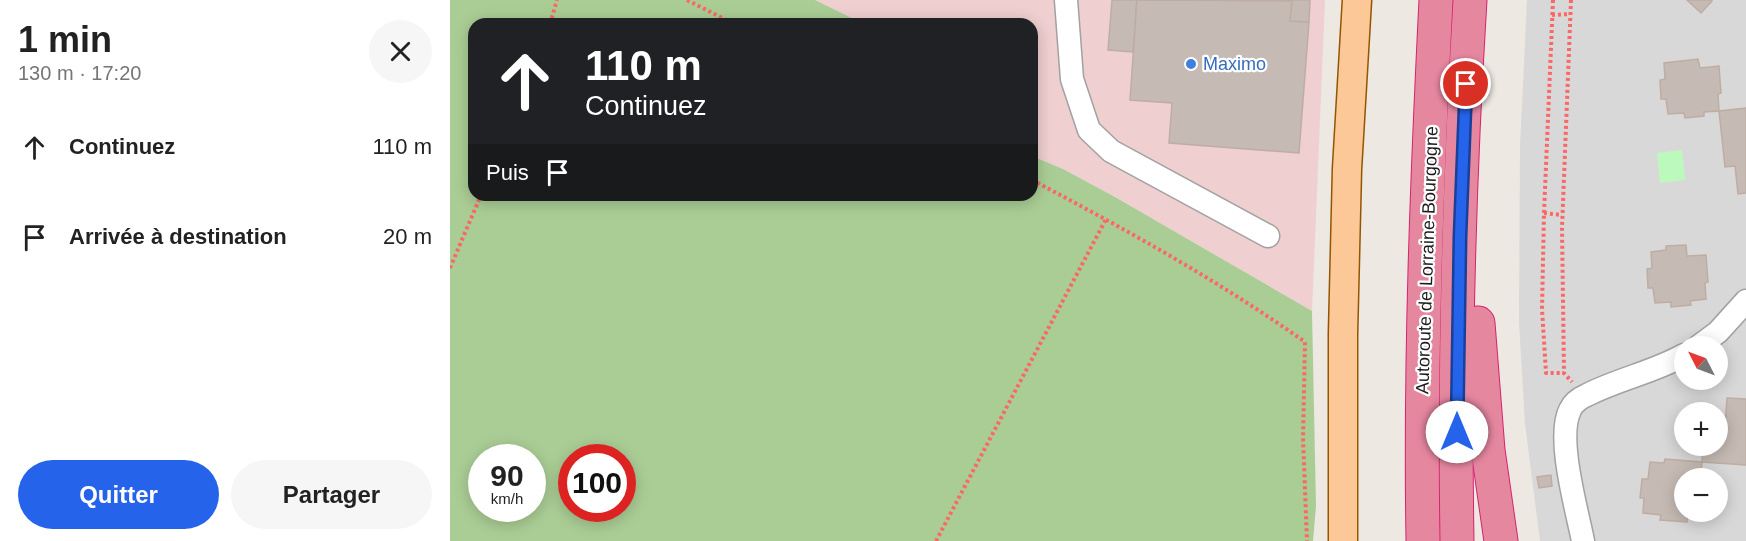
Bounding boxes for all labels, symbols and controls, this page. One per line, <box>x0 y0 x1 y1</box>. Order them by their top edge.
text: 1 min <box>18 19 112 60</box>
button: close <box>369 20 432 83</box>
icon: ahead <box>486 42 564 120</box>
text: 110 m <box>585 42 702 89</box>
place label: Maximo <box>1203 54 1266 74</box>
marker: Maximo <box>1184 57 1198 71</box>
pin <box>1440 58 1491 109</box>
text: 130 m · 17:20 <box>18 62 141 84</box>
icon: arrive <box>1449 67 1482 100</box>
text: Continuez <box>585 91 707 121</box>
street label: Autoroute de Lorraine-Bourgogne <box>1412 126 1442 394</box>
icon: ahead <box>18 131 51 164</box>
text: Continuez <box>69 134 175 159</box>
text: 110 m <box>372 134 432 159</box>
icon: arrive <box>541 156 574 189</box>
text: Puis <box>486 160 529 185</box>
icon: arrive <box>18 221 51 254</box>
text: Arrivée à destination <box>69 224 287 249</box>
text: 20 m <box>383 224 432 249</box>
north arrow <box>1674 336 1728 390</box>
map controls <box>1674 336 1728 522</box>
position arrow <box>1425 400 1489 464</box>
button: + <box>1674 402 1728 456</box>
speed limit sign: 100 <box>558 444 636 522</box>
text: 90 <box>490 459 524 492</box>
button: Quitter <box>18 460 219 529</box>
button: Partager <box>231 460 432 529</box>
button: − <box>1674 468 1728 522</box>
text: km/h <box>491 490 523 507</box>

